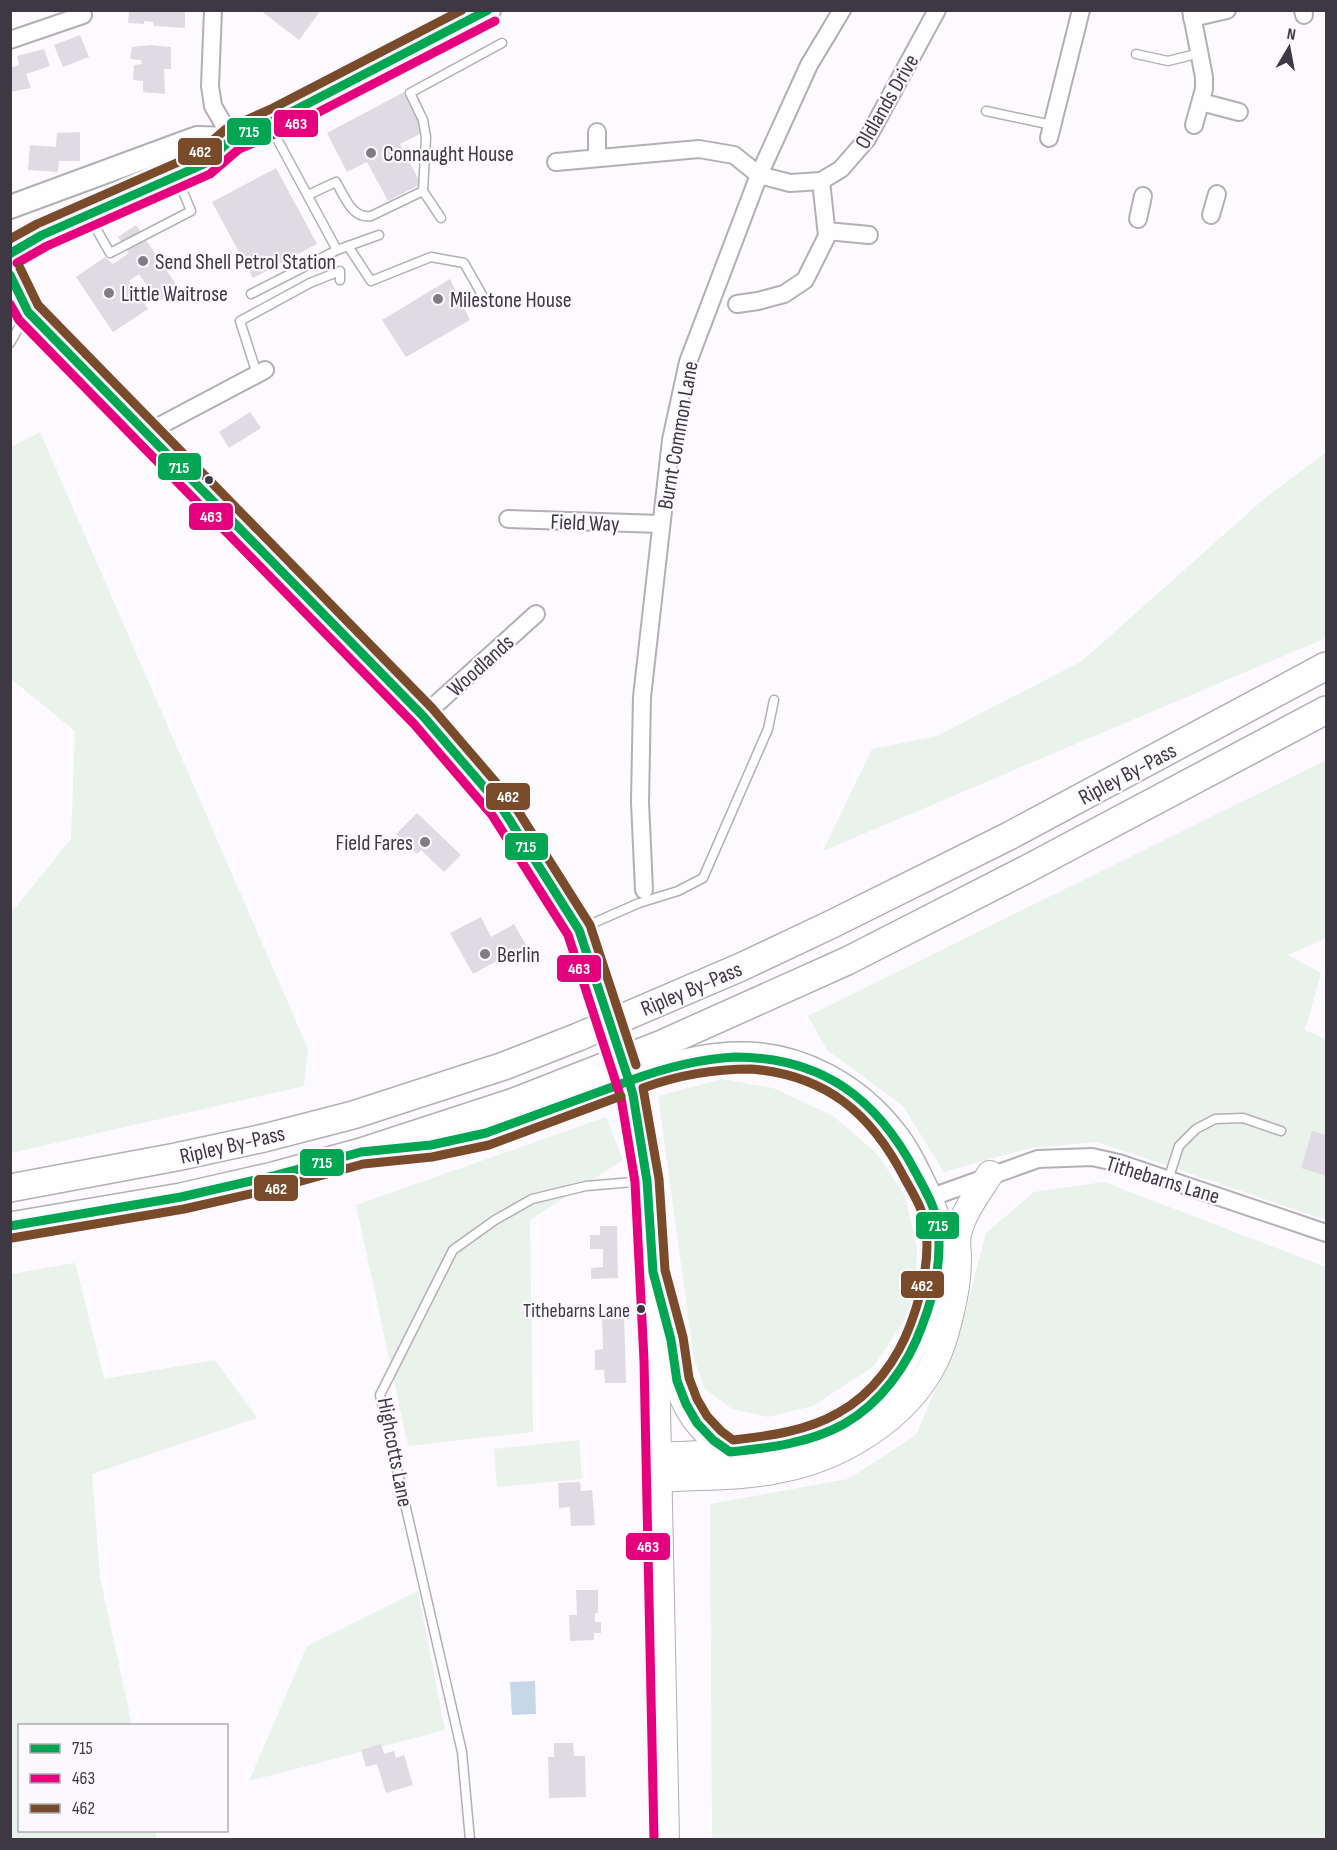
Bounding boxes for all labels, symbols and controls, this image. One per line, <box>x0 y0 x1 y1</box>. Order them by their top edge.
north arrow <box>1259 18 1319 78</box>
text: N <box>1285 25 1297 45</box>
street label: Oldlands Drive <box>849 49 925 154</box>
line badge: 463 <box>273 109 319 138</box>
text: 463 <box>285 115 307 134</box>
line badge: 715 <box>226 117 272 146</box>
text: 715 <box>239 123 259 142</box>
line badge: 462 <box>177 137 223 166</box>
place label: Connaught House <box>383 141 514 168</box>
text: 462 <box>189 143 211 162</box>
marker: Connaught House <box>364 146 378 160</box>
place label: Send Shell Petrol Station <box>155 249 336 276</box>
marker: Send Shell Petrol Station <box>136 254 150 268</box>
place label: Little Waitrose <box>121 281 228 308</box>
marker: Little Waitrose <box>102 286 116 300</box>
place label: Milestone House <box>450 287 572 314</box>
marker: Milestone House <box>431 292 445 306</box>
street label: Burnt Common Lane <box>652 359 705 511</box>
line badge: 715 <box>157 452 202 481</box>
text: 715 <box>169 459 189 478</box>
unlabelled marker <box>203 474 215 486</box>
line badge: 463 <box>188 502 234 531</box>
text: 463 <box>200 508 222 527</box>
street label: Field Way <box>550 509 620 538</box>
street label: Woodlands <box>442 629 520 703</box>
street label: Ripley By-Pass <box>1074 737 1181 811</box>
line badge: 462 <box>485 782 531 811</box>
text: 462 <box>497 788 519 807</box>
place label: Field Fares <box>336 830 413 857</box>
line badge: 715 <box>504 832 549 861</box>
marker: Field Fares <box>418 835 432 849</box>
text: 715 <box>516 838 536 857</box>
place label: Berlin <box>497 942 540 969</box>
marker: Berlin <box>478 947 492 961</box>
line badge: 463 <box>556 954 602 983</box>
street label: Ripley By-Pass <box>637 956 746 1023</box>
text: 463 <box>568 960 590 979</box>
street label: Ripley By-Pass <box>177 1120 288 1171</box>
line badge: 715 <box>299 1148 345 1177</box>
street label: Tithebarns Lane <box>1102 1150 1223 1211</box>
text: 715 <box>312 1154 332 1173</box>
line badge: 462 <box>253 1174 299 1202</box>
text: 462 <box>265 1180 287 1199</box>
line badge: 715 <box>915 1211 960 1240</box>
text: 715 <box>928 1217 948 1236</box>
line badge: 462 <box>900 1270 945 1299</box>
text: 462 <box>911 1277 933 1296</box>
place label: Tithebarns Lane <box>523 1299 630 1323</box>
marker: Tithebarns Lane <box>635 1303 647 1315</box>
street label: Highcotts Lane <box>371 1395 418 1509</box>
line badge: 463 <box>625 1532 671 1561</box>
text: 463 <box>637 1538 659 1557</box>
legend <box>18 1724 228 1832</box>
text: 715 <box>72 1738 93 1759</box>
text: 463 <box>72 1768 95 1789</box>
text: 462 <box>72 1798 95 1819</box>

